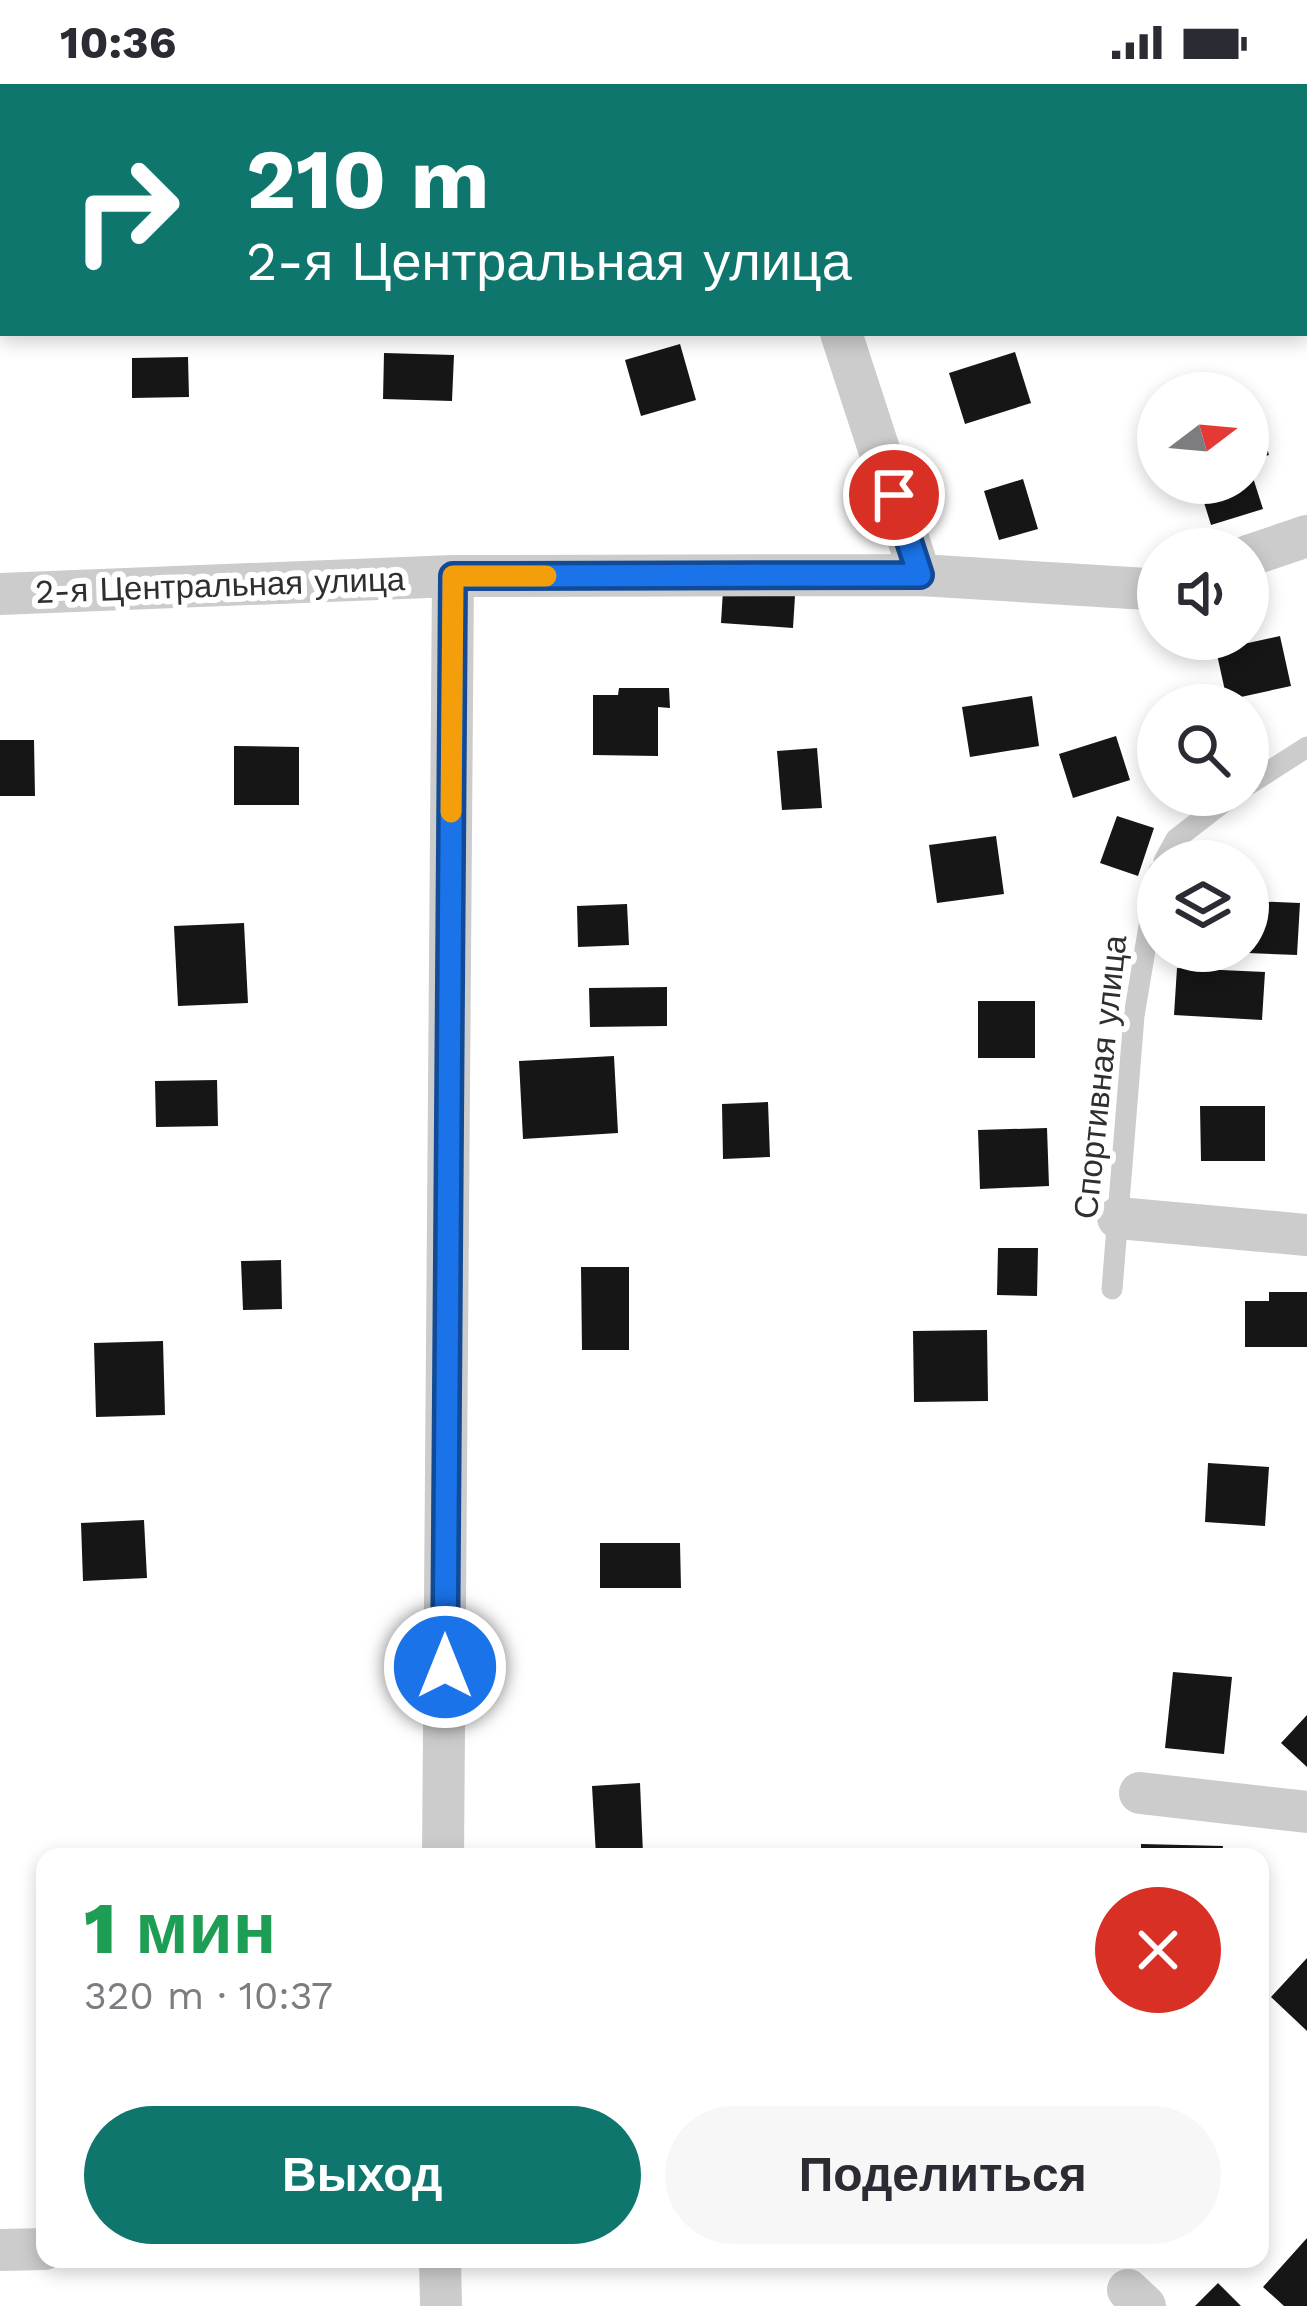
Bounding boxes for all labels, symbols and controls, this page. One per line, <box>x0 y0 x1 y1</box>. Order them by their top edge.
text: 10:36 <box>60 16 176 69</box>
text: 210 m <box>246 130 489 228</box>
icon: right <box>48 132 204 288</box>
text: 2-я Центральная улица <box>246 230 852 293</box>
north arrow <box>1137 372 1269 504</box>
map controls <box>1137 372 1269 972</box>
pin <box>843 444 945 546</box>
icon: arrive <box>861 462 927 528</box>
button: sound <box>1137 528 1269 660</box>
street label: 2-я Центральная улица <box>34 559 406 611</box>
button: search <box>1137 684 1269 816</box>
button: layers <box>1137 840 1269 972</box>
street label: Спортивная улица <box>1066 933 1134 1221</box>
position arrow <box>382 1604 508 1730</box>
text: 1 мин <box>84 1886 276 1970</box>
button: close <box>1095 1887 1221 2013</box>
text: 320 m · 10:37 <box>84 1973 333 2018</box>
button: Выход <box>84 2106 641 2244</box>
button: Поделиться <box>665 2106 1221 2244</box>

